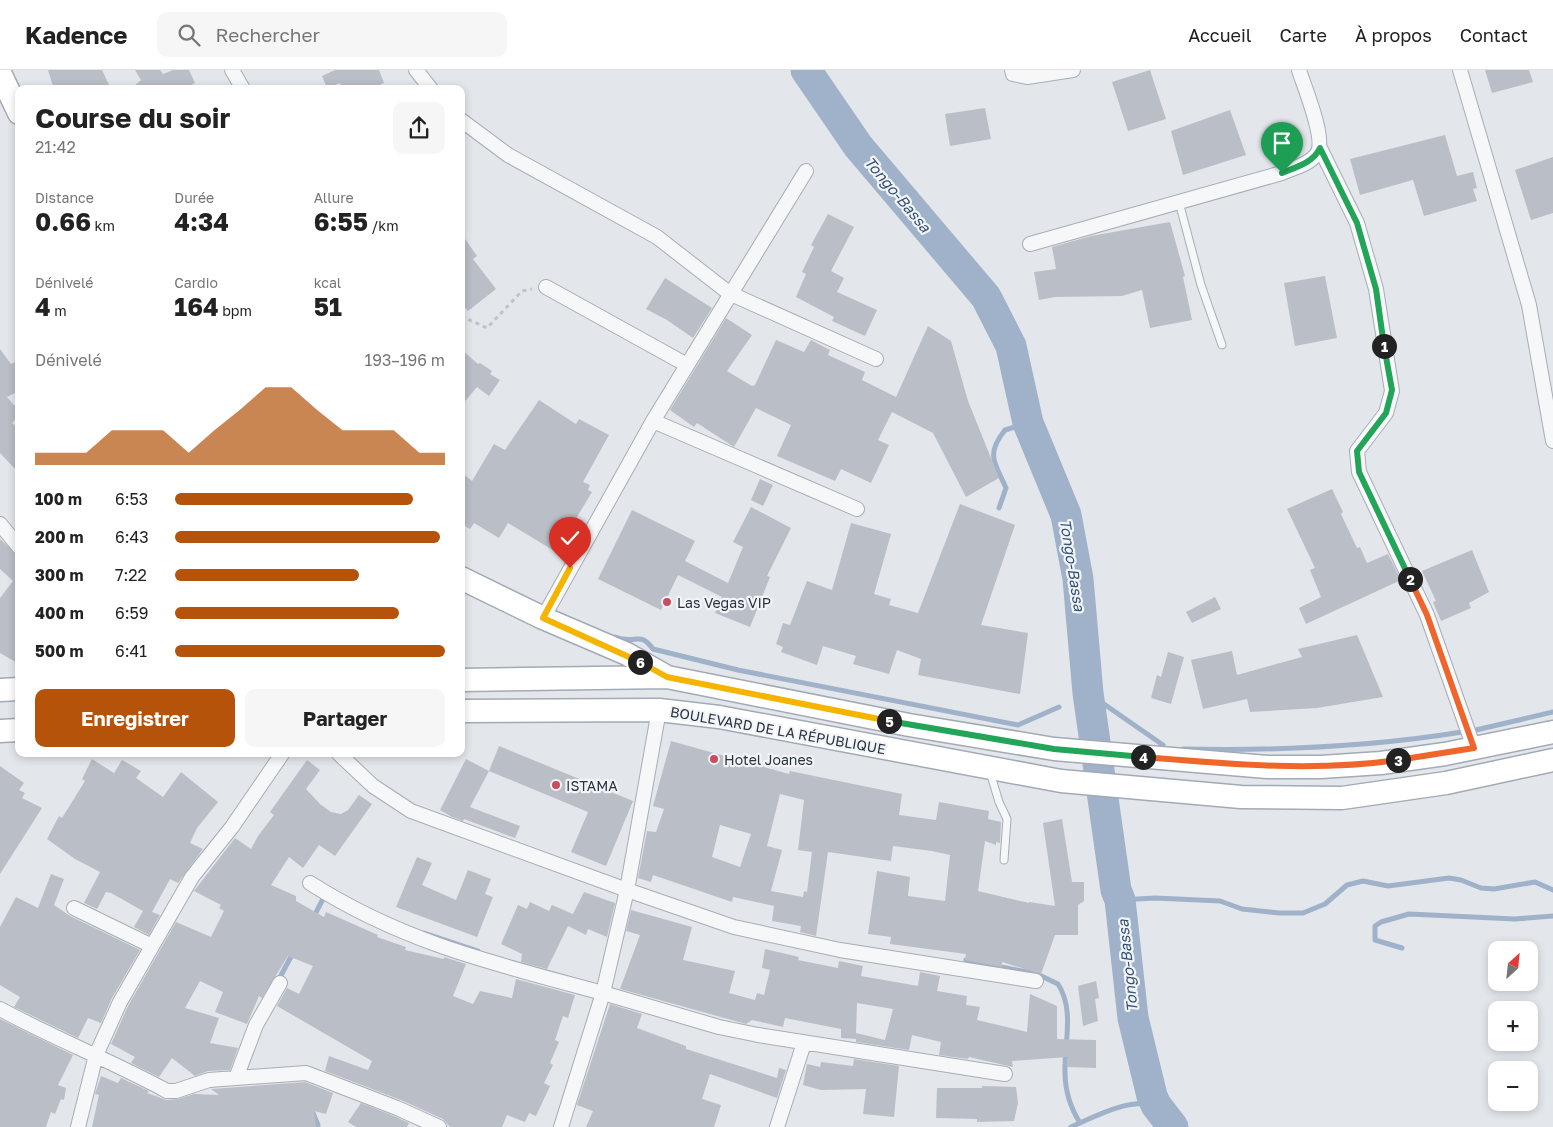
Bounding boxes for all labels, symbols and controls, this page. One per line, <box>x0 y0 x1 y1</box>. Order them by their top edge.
search box <box>157 12 507 57</box>
text: Kadence <box>25 20 127 49</box>
icon: search <box>175 21 203 49</box>
text: Rechercher <box>215 23 320 46</box>
text: Accueil <box>1188 24 1252 46</box>
text: Carte <box>1280 24 1327 46</box>
text: À propos <box>1355 24 1432 46</box>
text: Contact <box>1460 24 1528 46</box>
text: Course du soir <box>35 101 230 134</box>
button: share <box>393 102 445 154</box>
pin <box>1261 122 1303 173</box>
icon: arrive <box>1268 129 1296 157</box>
text: 21:42 <box>35 137 76 157</box>
water label: Tongo-Bassa <box>860 153 935 236</box>
text: Distance <box>35 189 94 206</box>
text: Durée <box>174 189 214 206</box>
text: Allure <box>314 189 354 206</box>
text: 0.66 <box>35 206 91 237</box>
text: 4:34 <box>174 206 229 237</box>
text: 6:55 <box>314 206 368 237</box>
text: km <box>91 217 115 234</box>
text: /km <box>368 217 399 234</box>
text: Dénivelé <box>35 274 93 291</box>
text: Cardio <box>174 274 218 291</box>
text: kcal <box>314 274 341 291</box>
text: 4 <box>35 291 51 322</box>
text: 164 <box>174 291 219 322</box>
text: 51 <box>314 291 342 322</box>
text: m <box>51 302 67 319</box>
text: bpm <box>219 302 252 319</box>
pin: 1 <box>1372 334 1396 358</box>
text: 1 <box>1381 338 1388 355</box>
text: Dénivelé <box>35 350 102 370</box>
text: 193–196 m <box>364 350 445 370</box>
text: 100 m <box>35 489 82 509</box>
text: 6:53 <box>115 489 148 509</box>
pin <box>549 517 591 568</box>
water label: Tongo-Bassa <box>1056 518 1089 613</box>
icon: check <box>556 524 584 552</box>
text: 200 m <box>35 527 84 547</box>
text: 6:43 <box>115 527 149 547</box>
text: 300 m <box>35 565 84 585</box>
text: 7:22 <box>115 565 147 585</box>
pin: 2 <box>1398 566 1422 592</box>
text: 2 <box>1406 571 1415 588</box>
place label: Las Vegas VIP <box>677 594 771 611</box>
marker: Las Vegas VIP <box>661 596 673 608</box>
text: 400 m <box>35 603 84 623</box>
text: 6:59 <box>115 603 148 623</box>
text: 500 m <box>35 641 84 661</box>
text: 6:41 <box>115 641 147 661</box>
pin: 6 <box>628 650 652 674</box>
text: 6 <box>636 654 645 671</box>
button: Enregistrer <box>35 689 235 747</box>
button: Partager <box>245 689 445 747</box>
street label: BOULEVARD DE LA RÉPUBLIQUE <box>669 703 887 757</box>
pin: 5 <box>876 708 902 734</box>
text: 5 <box>885 713 894 730</box>
pin: 4 <box>1130 744 1156 770</box>
pin: 3 <box>1386 748 1410 772</box>
text: 4 <box>1139 749 1148 766</box>
place label: Hotel Joanes <box>724 751 813 768</box>
text: 3 <box>1394 752 1403 769</box>
marker: Hotel Joanes <box>708 753 720 765</box>
place label: ISTAMA <box>566 777 618 794</box>
marker: ISTAMA <box>550 779 562 791</box>
water label: Tongo-Bassa <box>1113 918 1142 1013</box>
north arrow <box>1488 941 1538 991</box>
map controls <box>1488 941 1538 1111</box>
button: + <box>1488 1001 1538 1051</box>
button: − <box>1488 1061 1538 1111</box>

